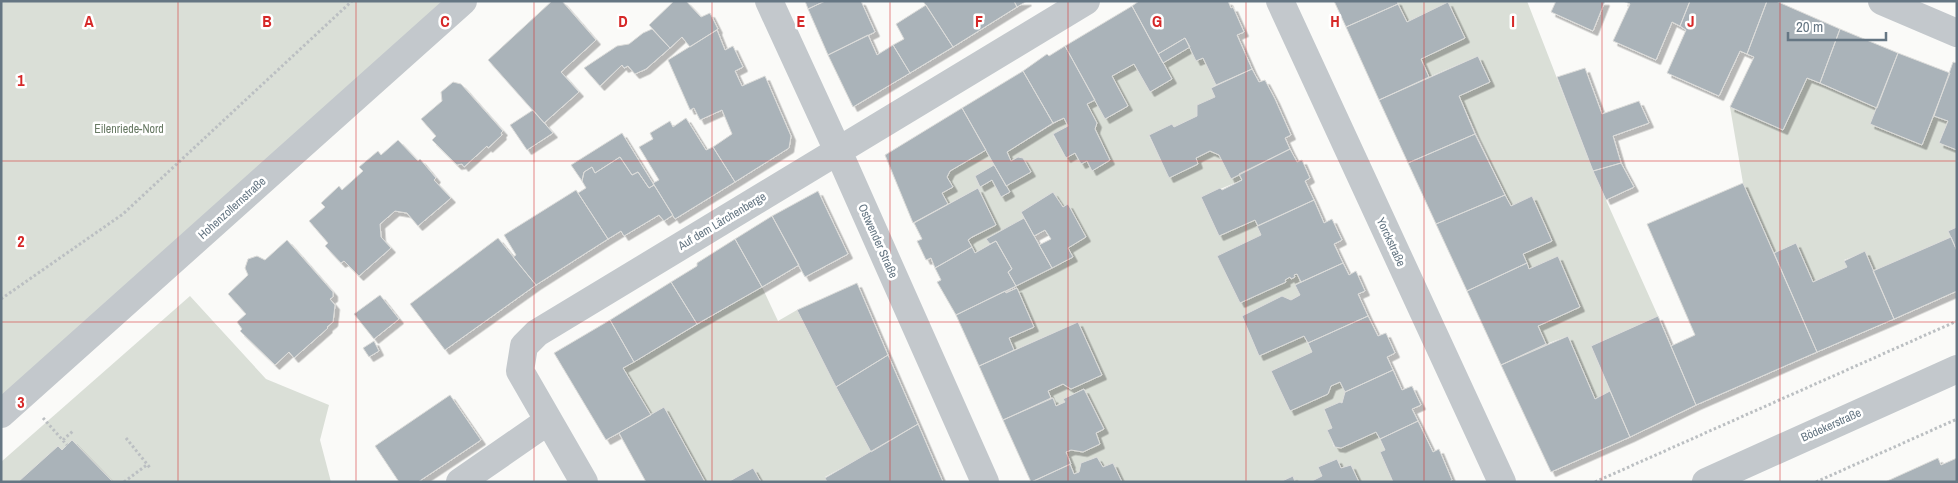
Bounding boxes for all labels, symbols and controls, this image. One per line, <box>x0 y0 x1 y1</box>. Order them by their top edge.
text: A <box>84 10 94 32</box>
text: B <box>262 10 272 32</box>
text: C <box>440 10 450 32</box>
text: D <box>618 10 628 32</box>
text: E <box>797 10 806 32</box>
text: F <box>975 10 983 32</box>
text: G <box>1152 10 1162 32</box>
text: H <box>1330 10 1340 32</box>
text: I <box>1511 10 1515 32</box>
text: J <box>1687 10 1695 32</box>
scale bar <box>1788 10 1886 42</box>
text: 20 m <box>1796 16 1823 37</box>
text: 1 <box>17 69 25 91</box>
park label: Eilenriede-Nord <box>94 121 164 137</box>
street label: Hohenzollernstraße <box>195 173 269 243</box>
street label: Auf dem Lärchenberge <box>674 188 769 254</box>
street label: Ostwender Straße <box>854 201 902 281</box>
street label: Yorckstraße <box>1373 215 1409 269</box>
text: 2 <box>17 230 25 252</box>
text: 3 <box>17 391 25 413</box>
street label: Bödekerstraße <box>1798 405 1864 445</box>

